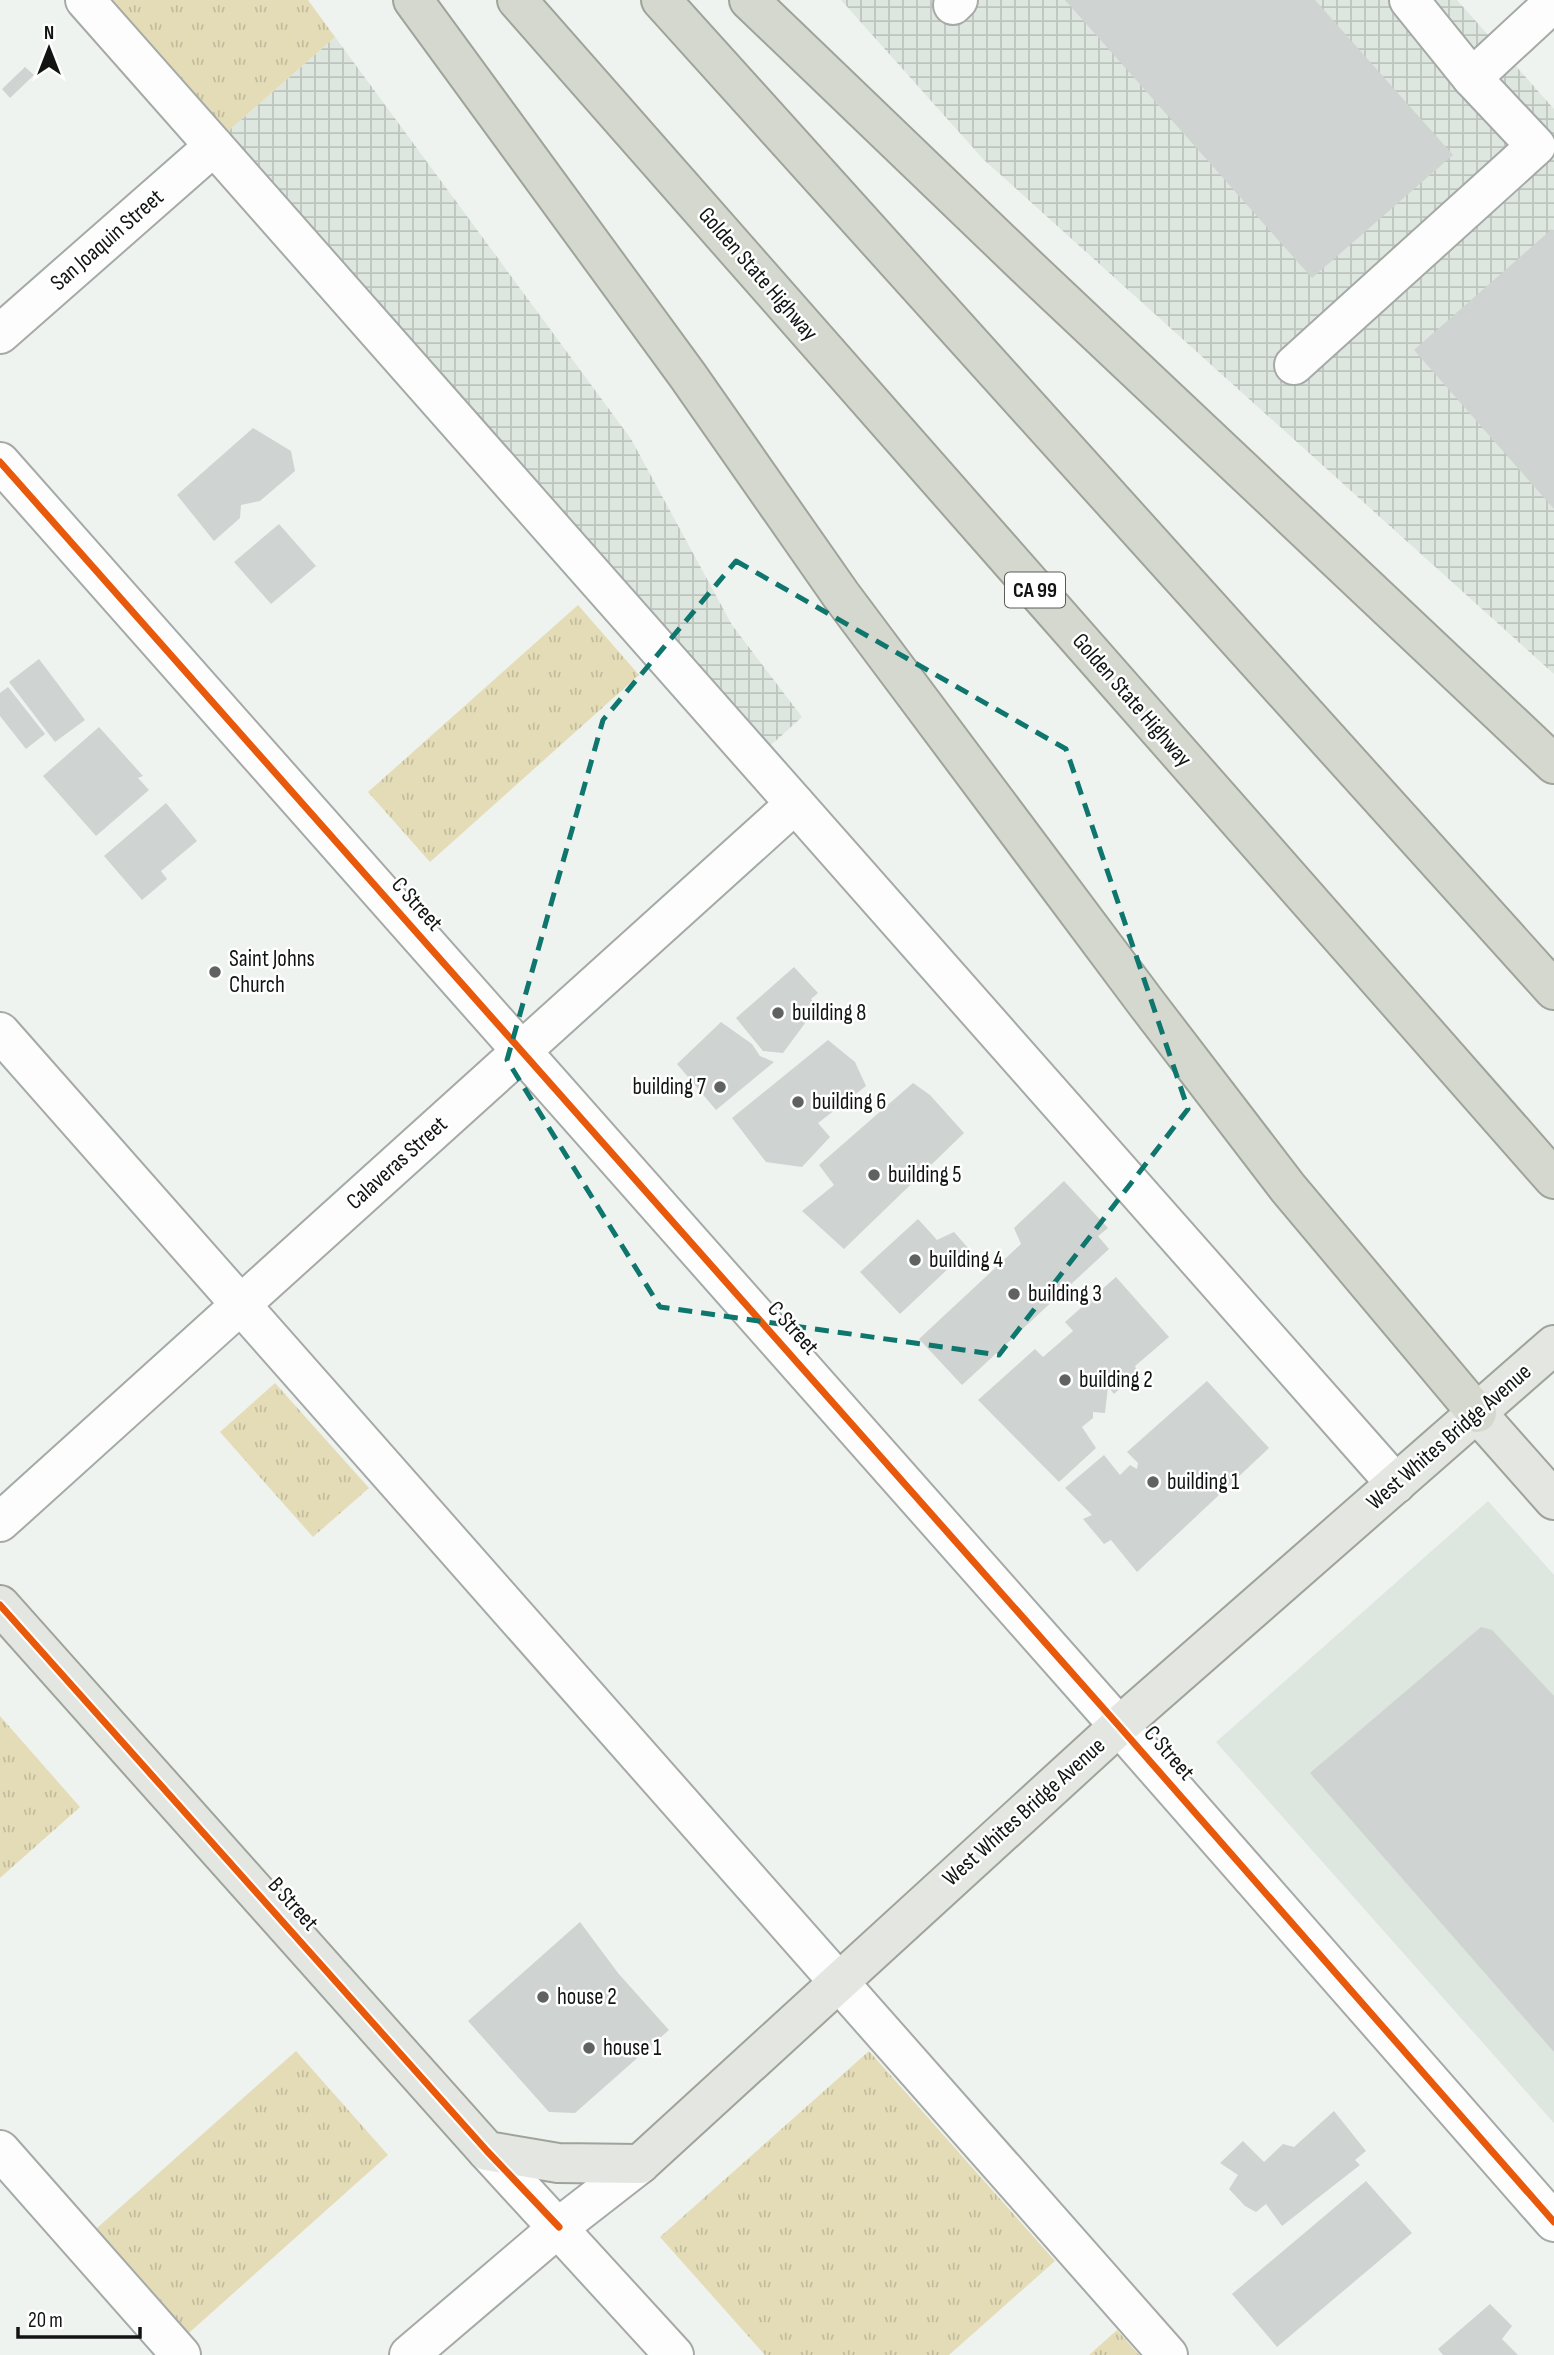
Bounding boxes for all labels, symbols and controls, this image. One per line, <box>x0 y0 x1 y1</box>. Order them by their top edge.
north arrow <box>14 14 84 84</box>
text: N <box>44 22 54 45</box>
street label: San Joaquin Street <box>45 183 169 297</box>
street label: Golden State Highway <box>692 201 824 347</box>
road number: CA 99 <box>1005 572 1065 608</box>
street label: Golden State Highway <box>1066 627 1198 773</box>
street label: C Street <box>385 871 449 937</box>
place label: Saint Johns Church <box>229 945 315 999</box>
marker: Saint Johns Church <box>207 964 223 980</box>
place label: building 8 <box>792 999 866 1027</box>
marker: building 8 <box>770 1005 786 1021</box>
place label: building 7 <box>633 1073 706 1101</box>
marker: building 7 <box>712 1079 728 1095</box>
place label: building 6 <box>812 1088 886 1116</box>
marker: building 6 <box>790 1094 806 1110</box>
street label: Calaveras Street <box>341 1110 453 1216</box>
place label: building 5 <box>888 1161 962 1189</box>
marker: building 5 <box>866 1167 882 1183</box>
place label: building 4 <box>929 1246 1003 1274</box>
marker: building 4 <box>907 1252 923 1268</box>
place label: building 3 <box>1028 1280 1102 1308</box>
marker: building 3 <box>1006 1286 1022 1302</box>
street label: C Street <box>761 1295 825 1361</box>
street label: West Whites Bridge Avenue <box>1361 1358 1537 1516</box>
place label: building 2 <box>1079 1366 1153 1394</box>
marker: building 2 <box>1057 1372 1073 1388</box>
place label: building 1 <box>1167 1468 1239 1496</box>
marker: building 1 <box>1145 1474 1161 1490</box>
street label: C Street <box>1138 1720 1200 1786</box>
street label: West Whites Bridge Avenue <box>937 1732 1111 1892</box>
street label: B Street <box>262 1871 324 1937</box>
place label: house 2 <box>557 1983 617 2011</box>
marker: house 2 <box>535 1989 551 2005</box>
place label: house 1 <box>603 2034 661 2062</box>
marker: house 1 <box>581 2040 597 2056</box>
scale bar <box>18 2296 140 2340</box>
text: 20 m <box>28 2308 63 2333</box>

